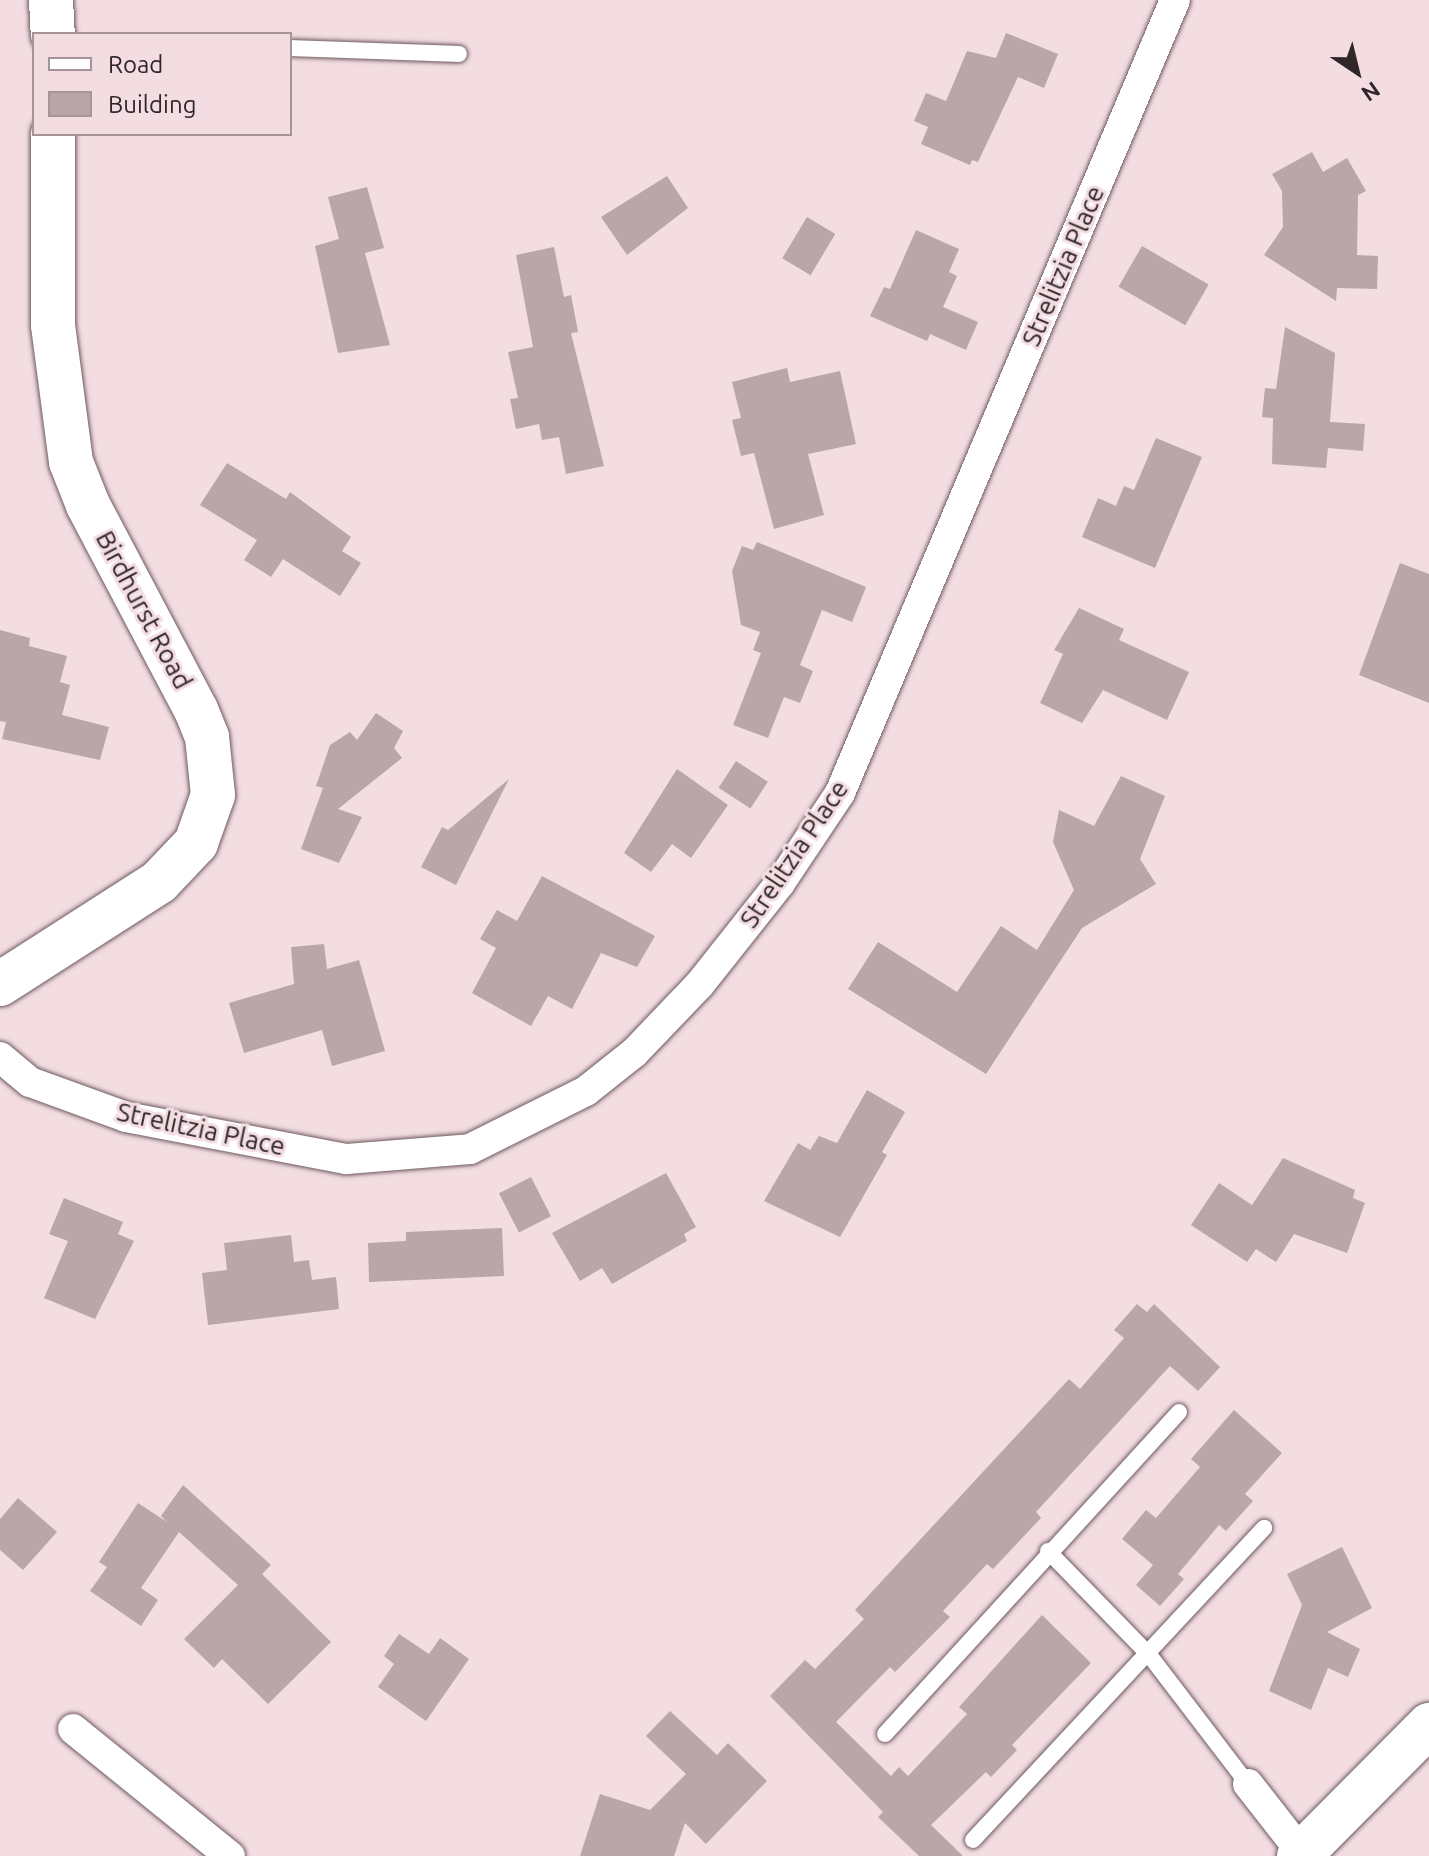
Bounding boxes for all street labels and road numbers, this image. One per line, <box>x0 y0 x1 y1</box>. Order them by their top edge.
street label: Strelitzia Place <box>1015 181 1111 351</box>
street label: Birdhurst Road <box>89 526 199 694</box>
street label: Strelitzia Place <box>733 774 855 934</box>
street label: Strelitzia Place <box>114 1096 288 1162</box>

